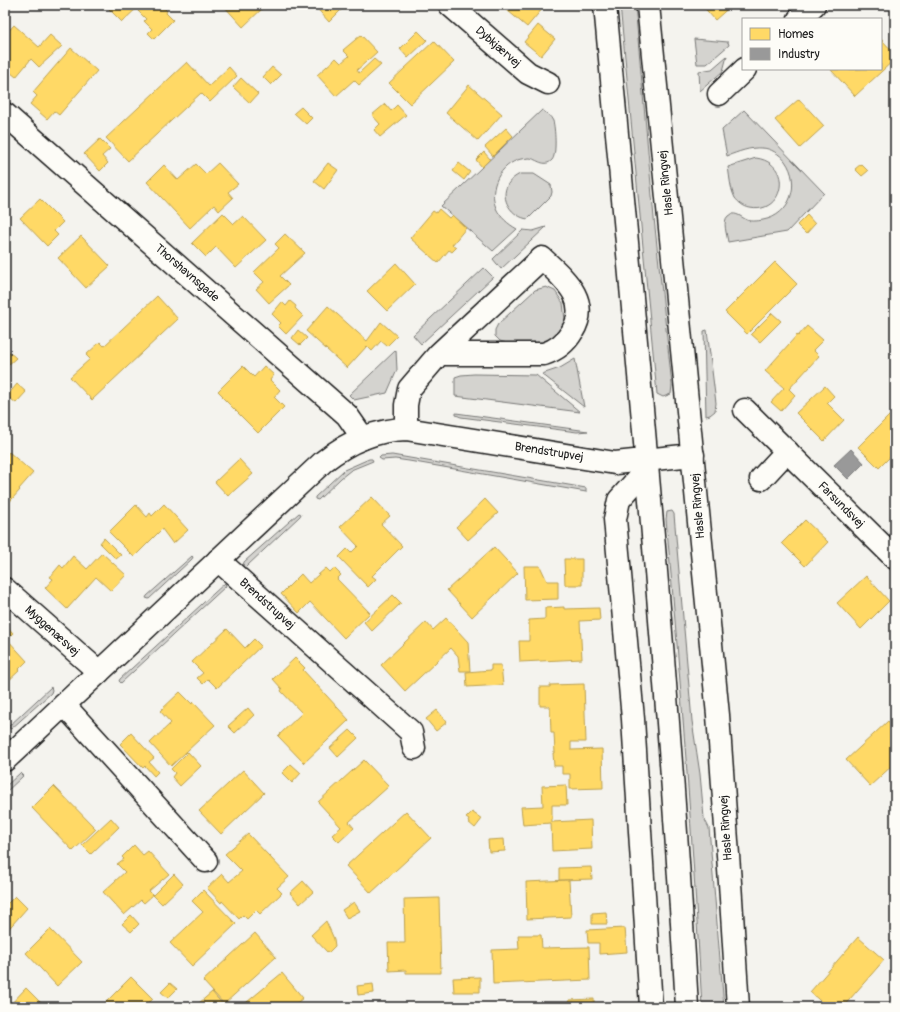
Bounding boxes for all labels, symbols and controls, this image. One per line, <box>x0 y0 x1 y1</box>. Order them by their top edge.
legend <box>742 18 882 70</box>
street label: Dybkjærvej <box>472 23 524 71</box>
text: Homes <box>778 27 814 42</box>
text: Industry <box>778 47 820 62</box>
street label: Hasle Ringvej <box>655 149 677 217</box>
street label: Thorshavnsgade <box>152 241 222 305</box>
street label: Brendstrupvej <box>514 439 585 465</box>
street label: Hasle Ringvej <box>688 472 708 539</box>
street label: Farsundsvej <box>815 479 868 532</box>
street label: Brendstrupvej <box>236 575 298 633</box>
street label: Myggenæsvej <box>21 602 83 660</box>
street label: Hasle Ringvej <box>716 794 736 861</box>

